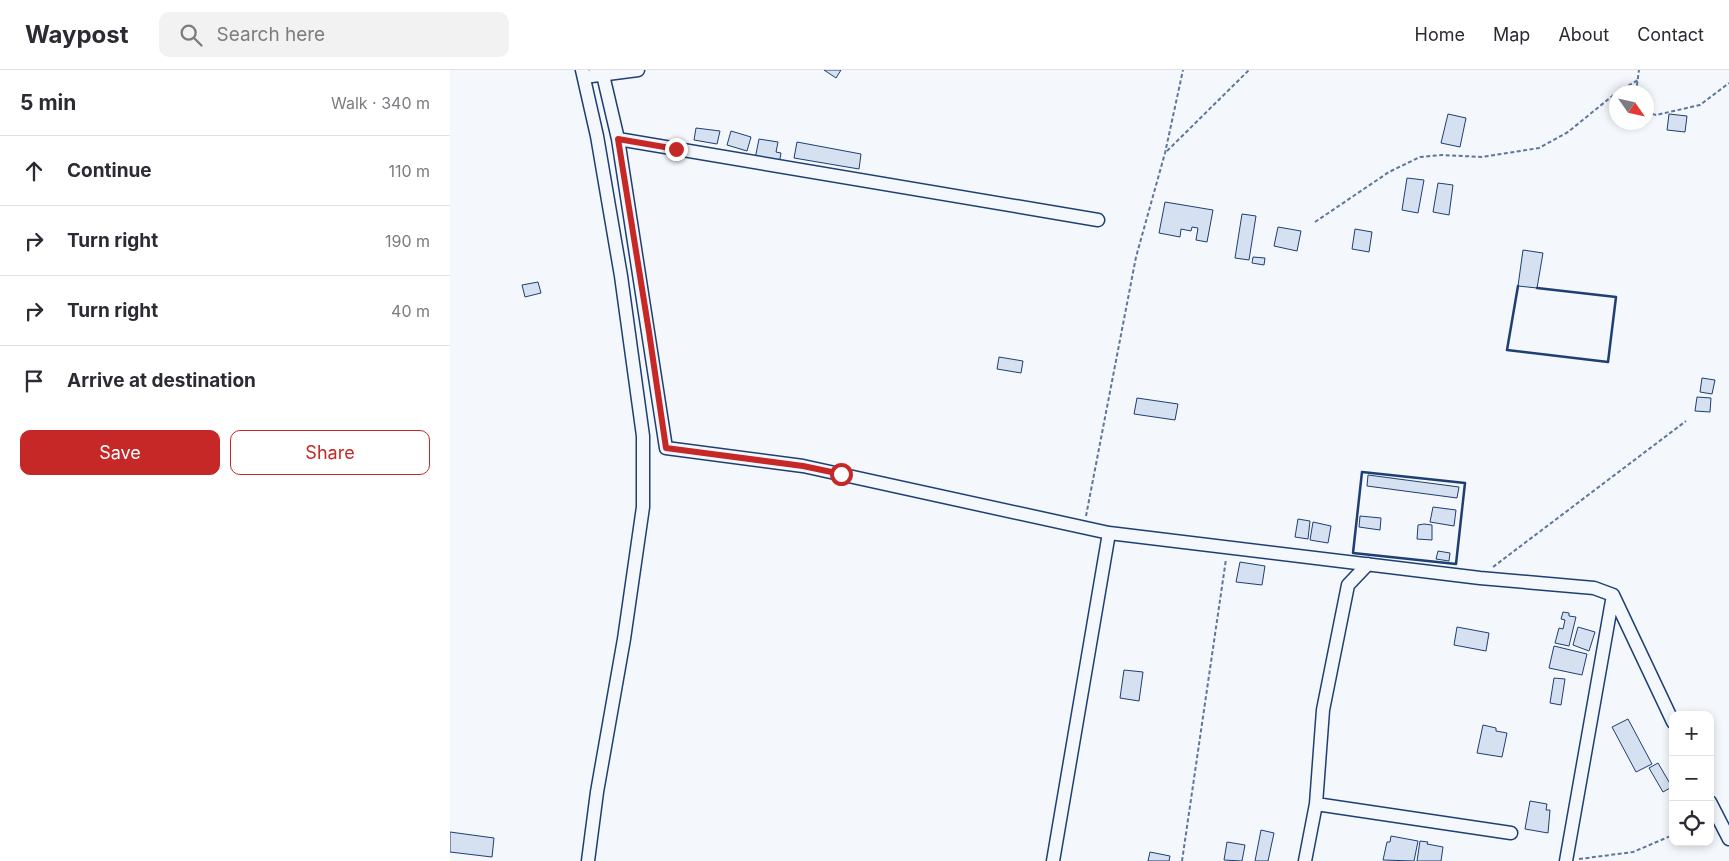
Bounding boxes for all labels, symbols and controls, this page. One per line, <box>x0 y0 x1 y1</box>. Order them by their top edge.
search box <box>159 12 509 57</box>
text: Waypost <box>25 20 129 49</box>
icon: search <box>177 21 205 49</box>
text: Search here <box>217 23 325 46</box>
text: Home <box>1415 24 1465 45</box>
text: Map <box>1493 24 1530 45</box>
text: About <box>1558 24 1609 45</box>
text: Contact <box>1637 24 1704 45</box>
north arrow <box>1609 85 1654 130</box>
text: 5 min <box>20 90 76 115</box>
text: Walk · 340 m <box>331 93 430 113</box>
route end <box>665 138 688 161</box>
icon: ahead <box>20 157 48 185</box>
text: Continue <box>67 159 152 182</box>
text: 110 m <box>388 161 430 181</box>
icon: right <box>20 227 48 255</box>
text: Turn right <box>67 229 158 252</box>
text: 190 m <box>385 231 430 251</box>
icon: right <box>20 297 48 325</box>
text: Turn right <box>67 299 158 322</box>
text: 40 m <box>391 301 430 321</box>
icon: arrive <box>20 367 48 395</box>
text: Arrive at destination <box>67 369 256 392</box>
button: Save <box>20 430 220 475</box>
button: Share <box>230 430 430 475</box>
route start <box>830 463 853 486</box>
map controls <box>1669 711 1714 846</box>
button: + <box>1669 711 1714 756</box>
button: − <box>1669 756 1714 801</box>
button: locate <box>1669 801 1714 846</box>

